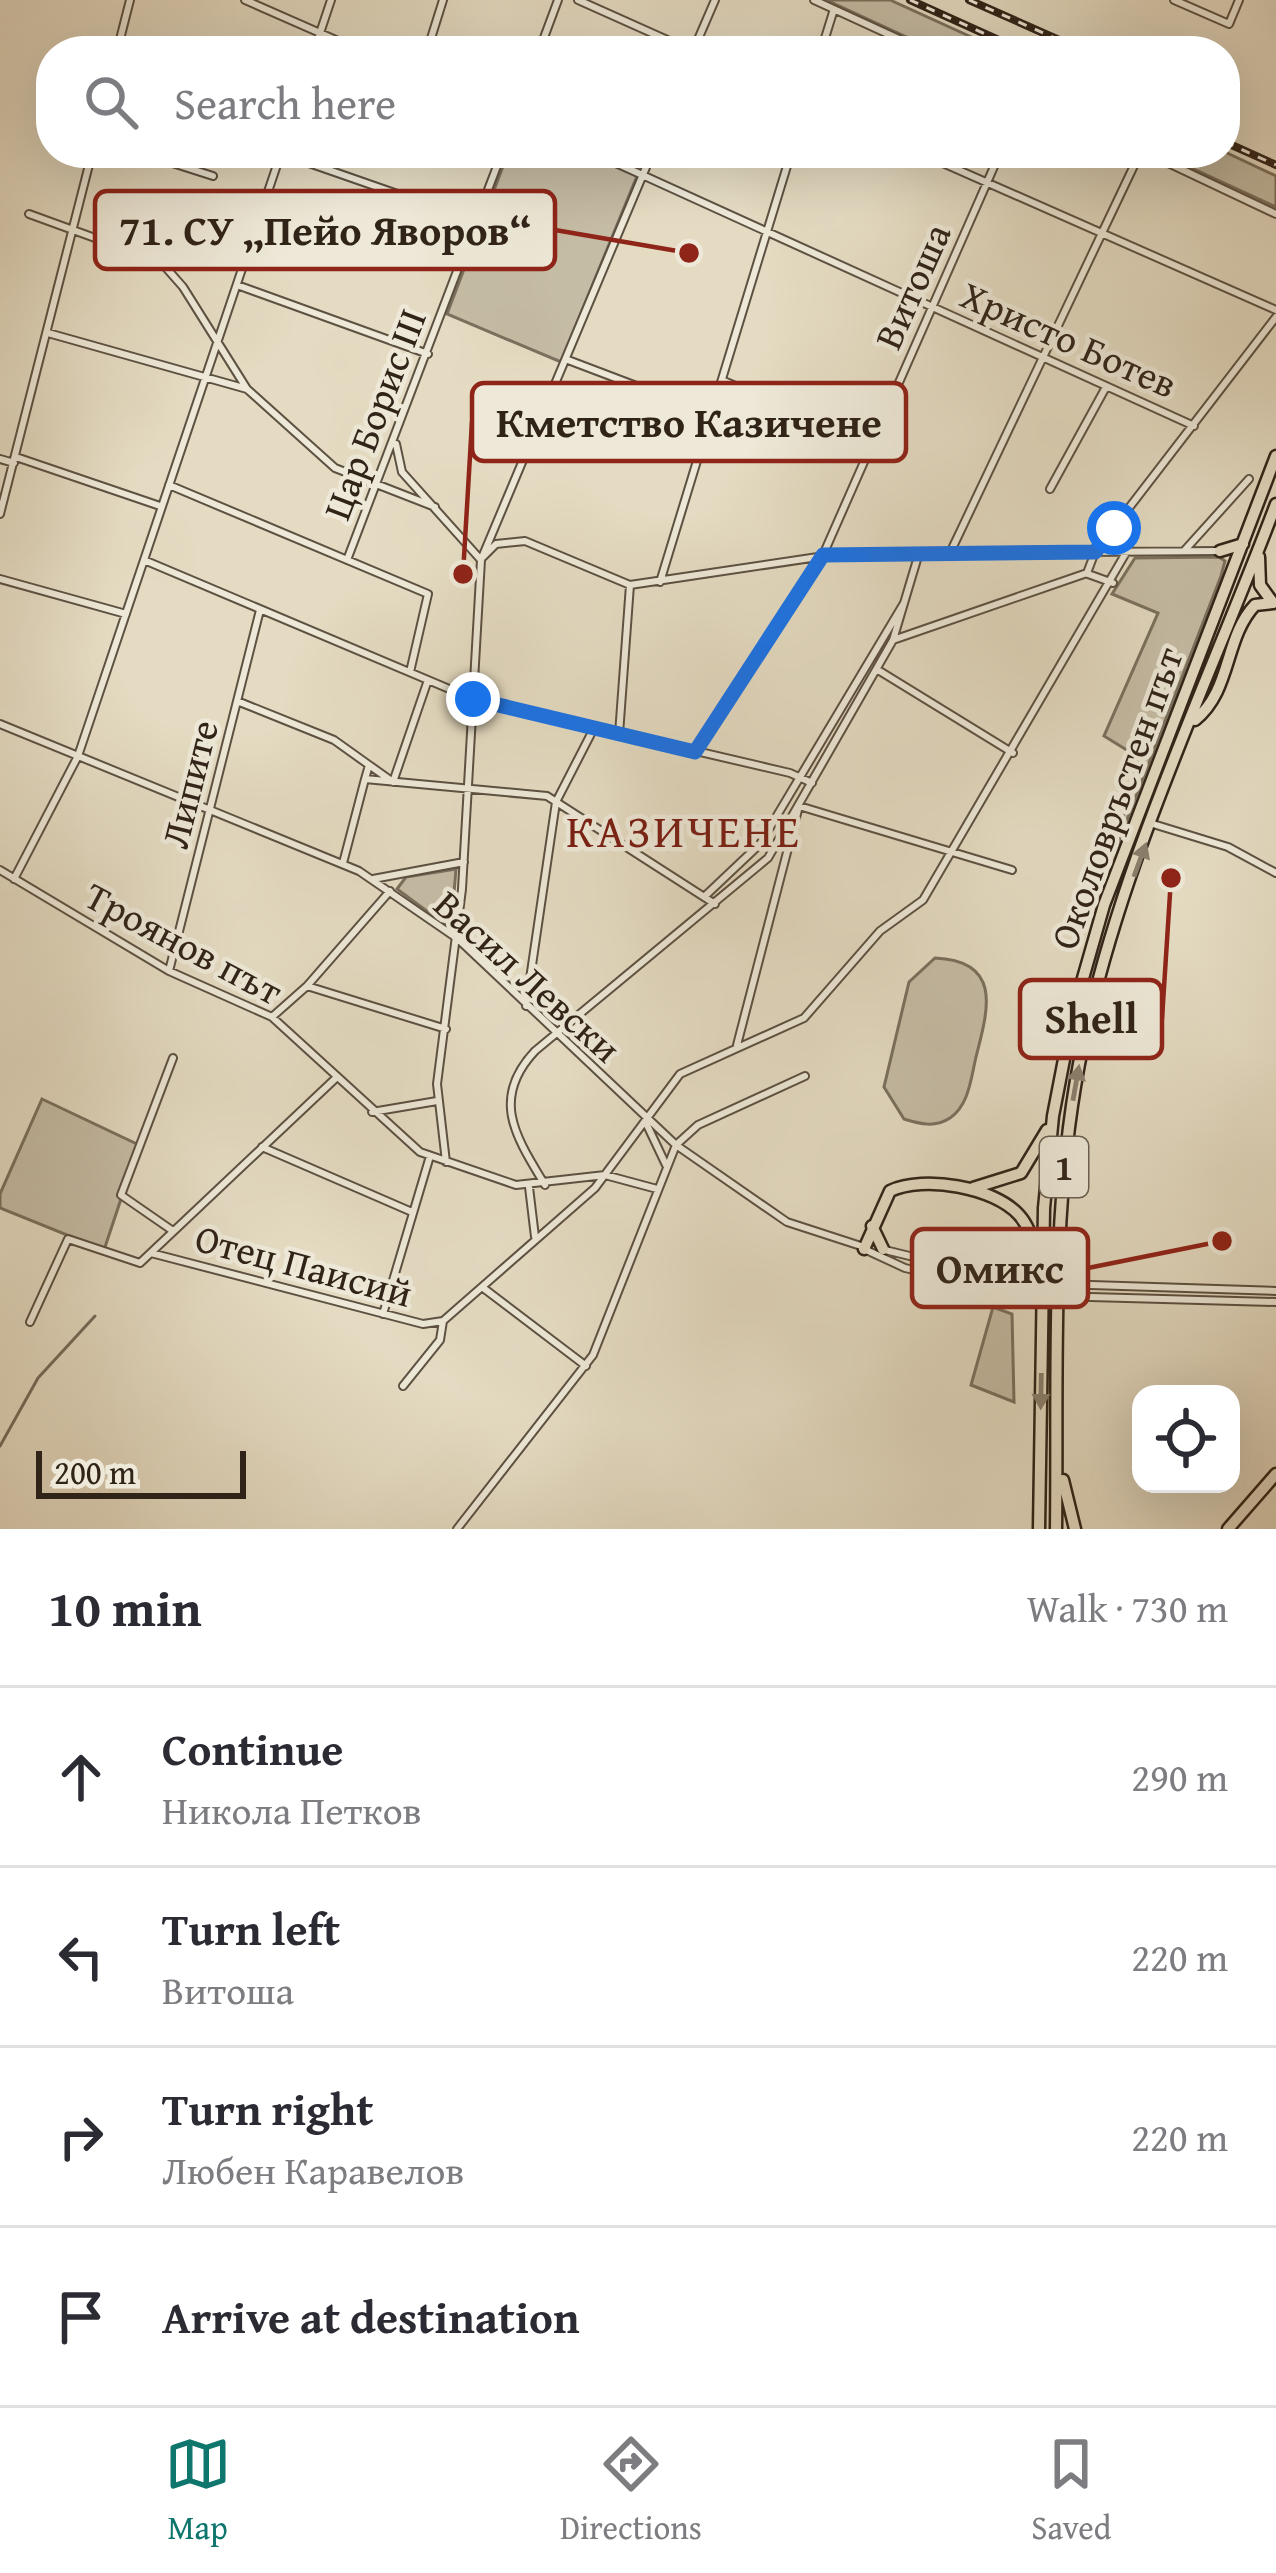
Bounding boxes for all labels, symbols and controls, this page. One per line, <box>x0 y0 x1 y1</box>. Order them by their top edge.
search box <box>36 36 1240 168</box>
icon: search <box>78 69 144 135</box>
text: Search here <box>174 70 396 135</box>
callout: 71. СУ „Пейо Яворов“ <box>95 191 555 269</box>
text: 71. СУ „Пейо Яворов“ <box>119 199 531 260</box>
street label: Витоша <box>859 213 965 358</box>
street label: Христо Ботев <box>952 265 1186 412</box>
street label: Цар Борис III <box>307 300 440 527</box>
callout: Кметство Казичене <box>472 383 906 461</box>
text: Кметство Казичене <box>496 391 882 452</box>
route start <box>1087 501 1141 555</box>
street label: Околовръстен път <box>1034 639 1197 957</box>
route end <box>446 672 500 726</box>
street label: Липите <box>145 714 232 854</box>
district label: КАЗИЧЕНЕ <box>566 798 802 863</box>
one-way arrow <box>1131 841 1150 877</box>
street label: Троянов път <box>75 867 293 1019</box>
street label: Васил Левски <box>422 876 634 1075</box>
callout: Shell <box>1020 980 1162 1058</box>
text: Shell <box>1044 987 1138 1048</box>
one-way arrow <box>1066 1064 1085 1101</box>
road number: 1 <box>1040 1137 1088 1197</box>
street label: Отец Паисий <box>189 1208 419 1321</box>
callout: Омикс <box>912 1229 1088 1307</box>
text: Омикс <box>936 1237 1064 1298</box>
one-way arrow <box>1031 1373 1051 1411</box>
map controls <box>1132 1385 1240 1493</box>
button: locate <box>1132 1385 1240 1493</box>
scale bar <box>36 1445 246 1498</box>
text: 200 m <box>54 1448 136 1496</box>
text: 10 min <box>48 1570 202 1645</box>
text: Walk · 730 m <box>1027 1579 1228 1636</box>
text: Continue <box>162 1716 343 1781</box>
icon: ahead <box>48 1744 114 1810</box>
text: 290 m <box>1131 1748 1228 1805</box>
text: Никола Петков <box>162 1781 422 1838</box>
text: Turn left <box>162 1896 340 1961</box>
icon: left <box>48 1924 114 1990</box>
text: 220 m <box>1131 1928 1228 1985</box>
text: Витоша <box>162 1961 294 2018</box>
text: Turn right <box>162 2076 374 2141</box>
icon: right <box>48 2104 114 2170</box>
text: 220 m <box>1131 2108 1228 2165</box>
text: Любен Каравелов <box>162 2141 464 2198</box>
icon: arrive <box>48 2284 114 2350</box>
text: Arrive at destination <box>162 2284 580 2349</box>
tab: Map <box>165 2431 231 2551</box>
tab: Directions <box>560 2431 702 2551</box>
tab: Saved <box>1031 2431 1111 2551</box>

